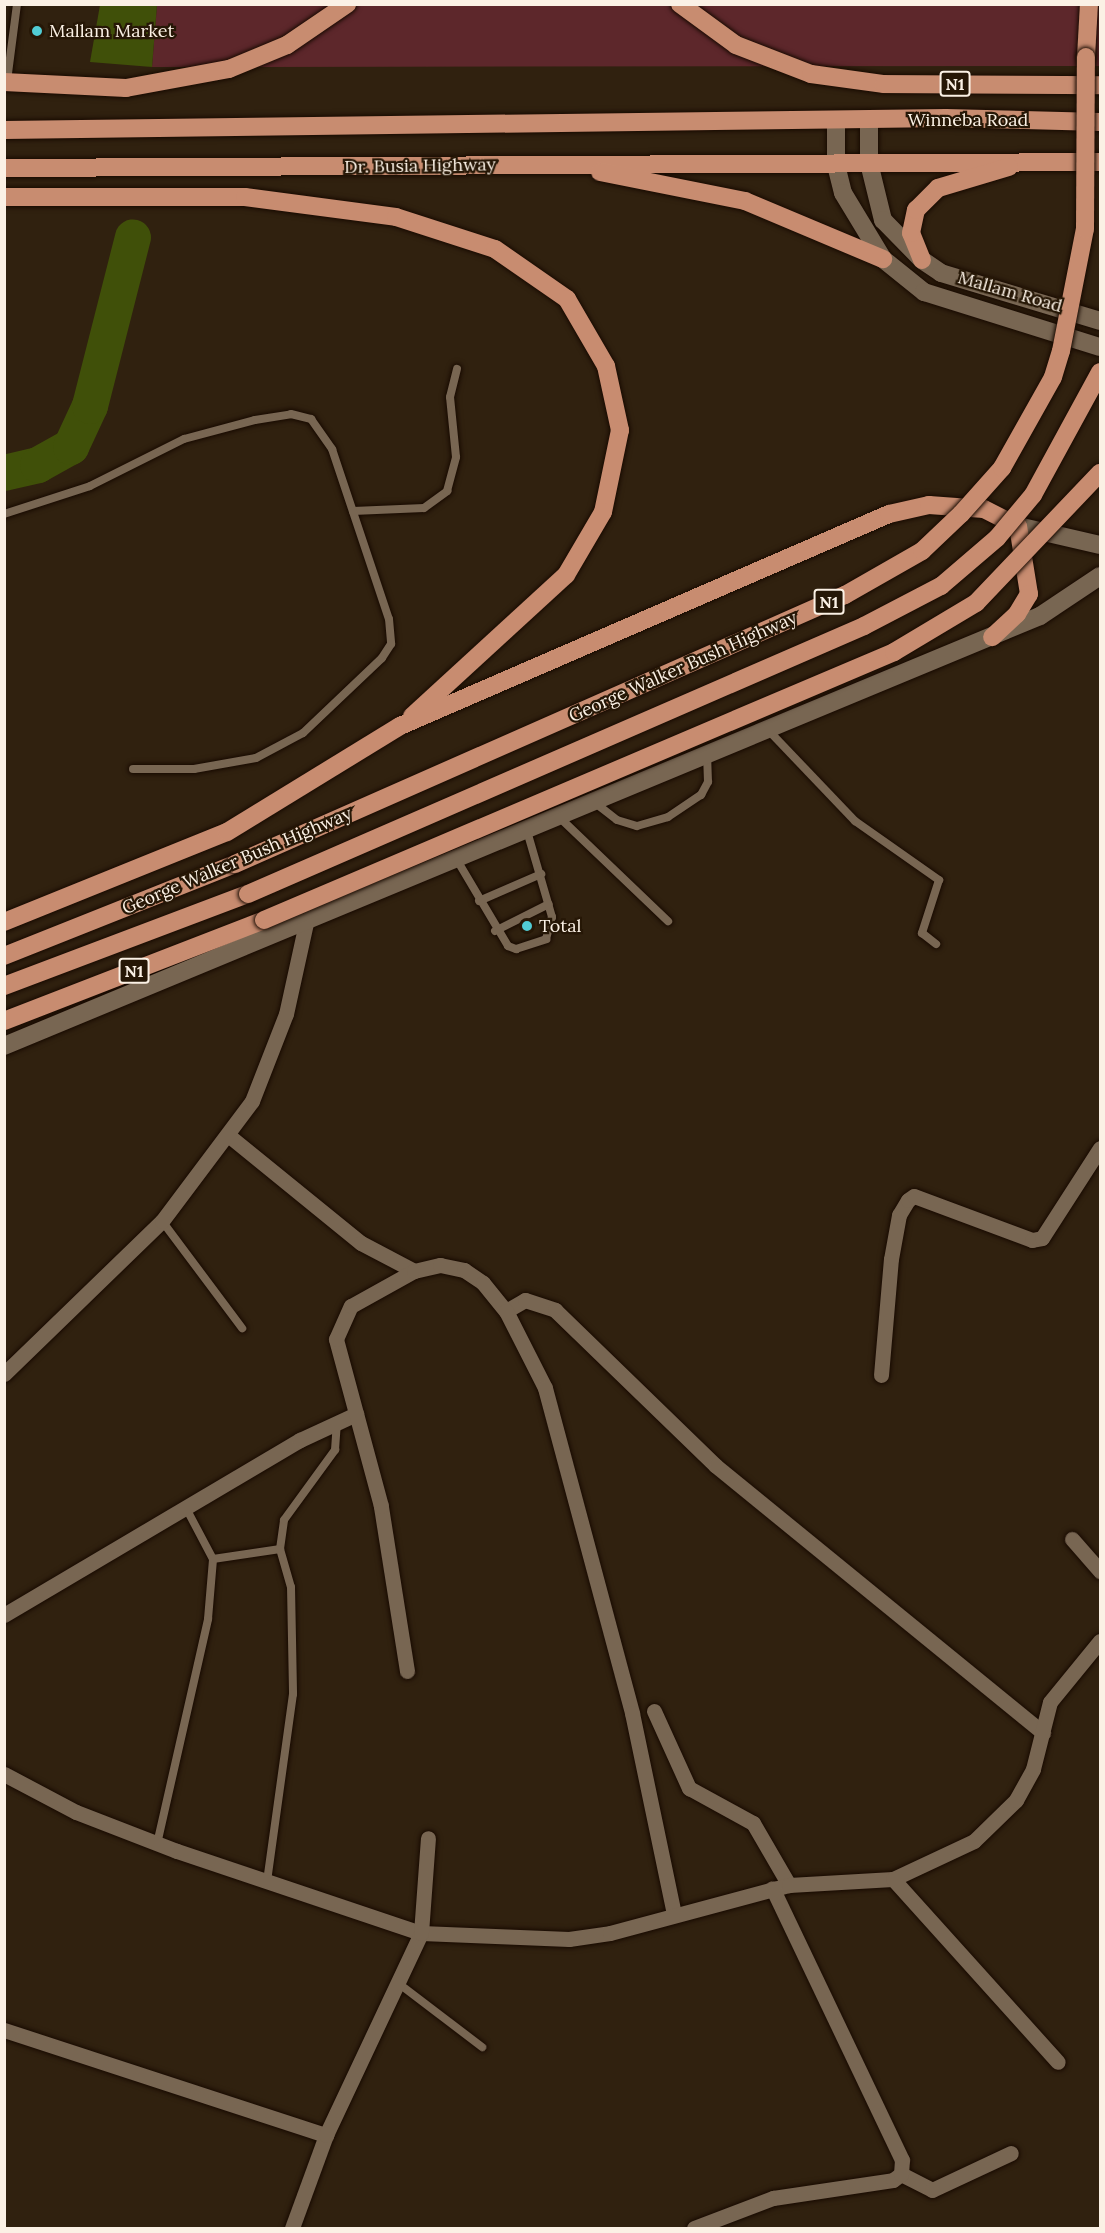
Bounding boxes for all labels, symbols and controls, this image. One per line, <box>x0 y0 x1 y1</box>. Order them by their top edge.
place label: Mallam Market <box>49 20 174 42</box>
marker: Mallam Market <box>30 24 44 38</box>
road number: N1 <box>938 71 972 97</box>
street label: Winneba Road <box>908 109 1028 131</box>
street label: Dr. Busia Highway <box>344 154 496 178</box>
street label: Mallam Road <box>955 267 1065 317</box>
road number: N1 <box>812 589 846 615</box>
street label: George Walker Bush Highway <box>565 607 801 727</box>
street label: George Walker Bush Highway <box>119 803 355 919</box>
place label: Total <box>539 915 581 937</box>
marker: Total <box>520 919 534 933</box>
road number: N1 <box>118 958 150 984</box>

